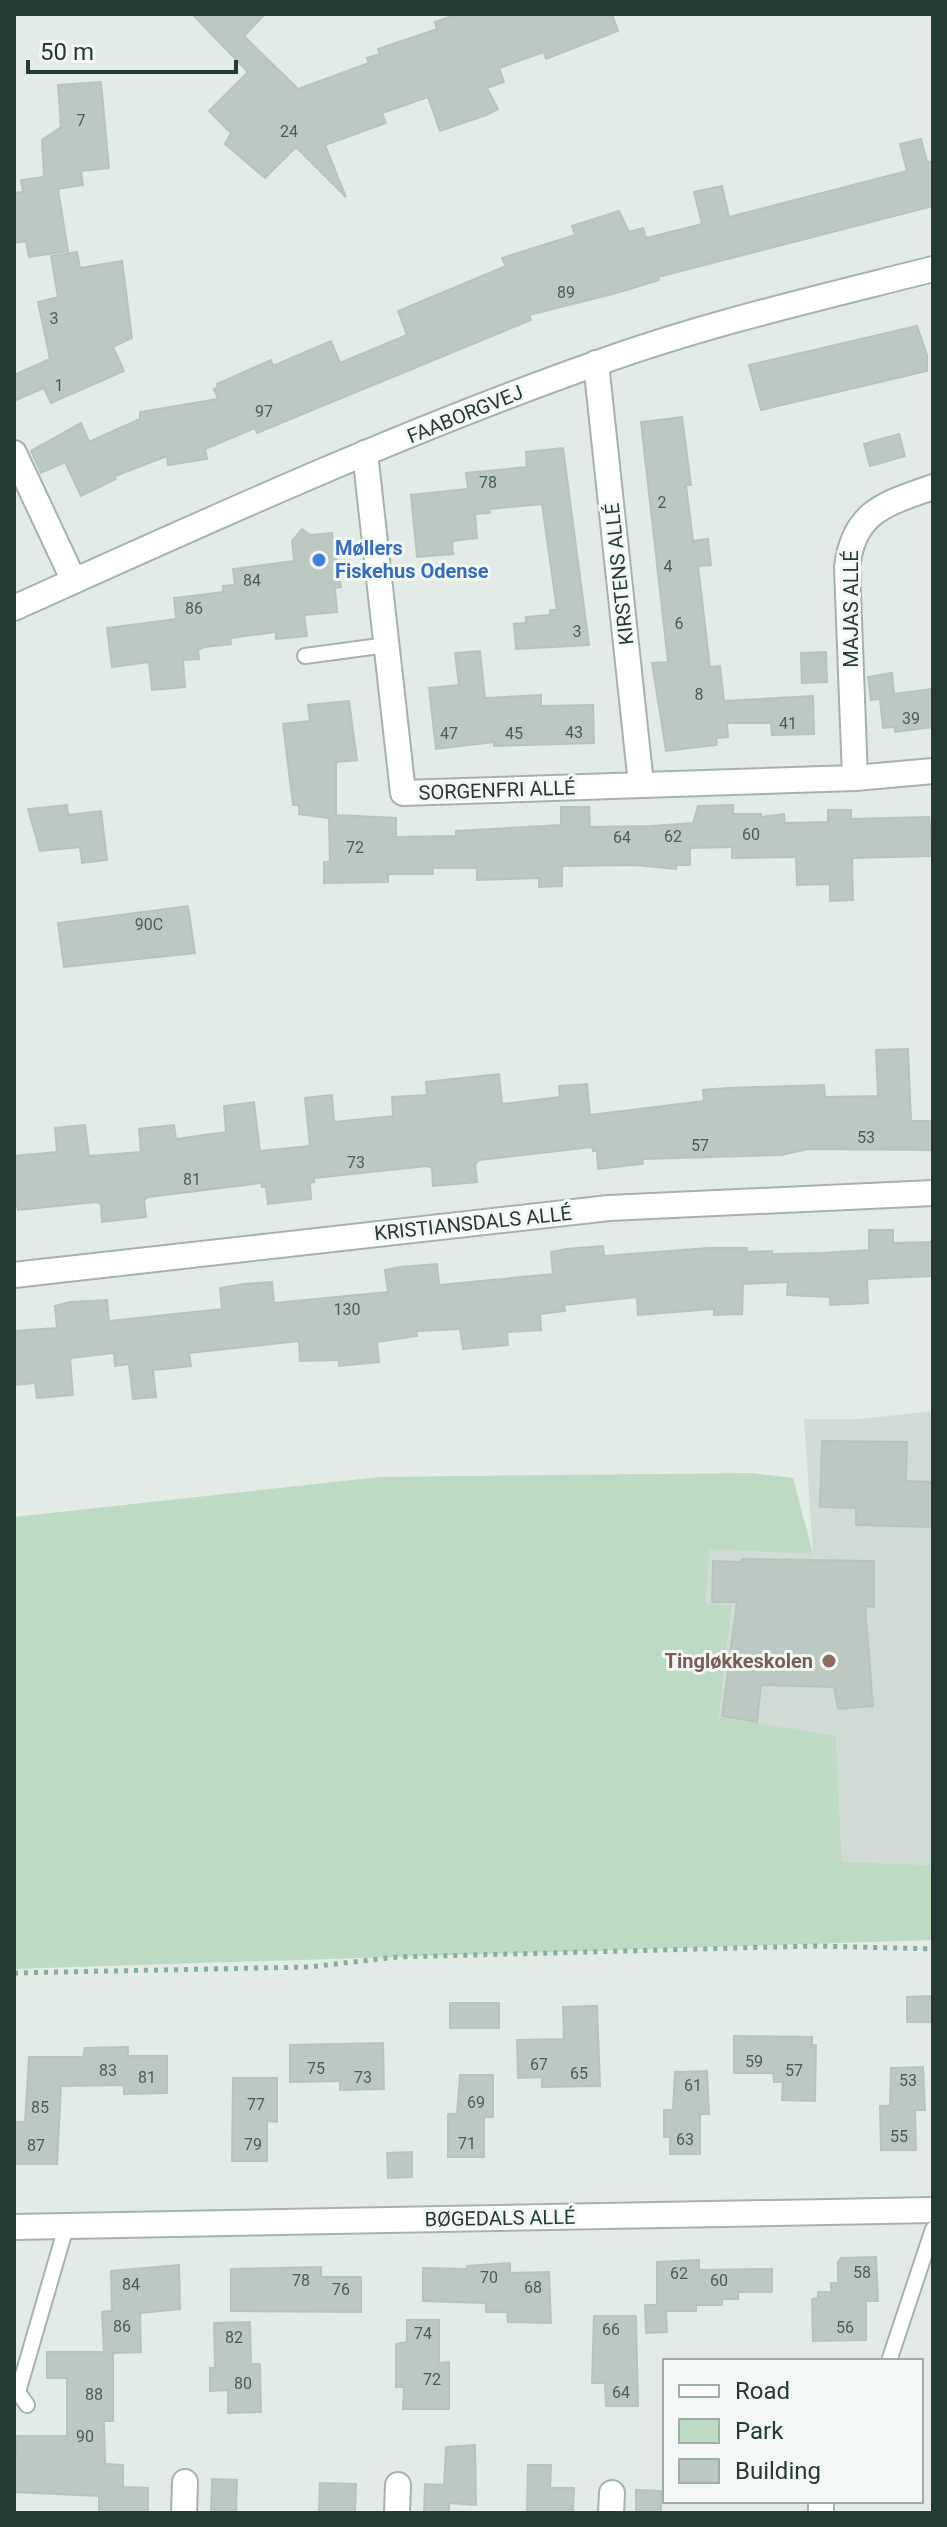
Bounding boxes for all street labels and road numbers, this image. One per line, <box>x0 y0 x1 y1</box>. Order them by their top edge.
street label: FAABORGVEJ <box>404 380 526 448</box>
street label: KIRSTENS ALLÉ <box>600 502 638 646</box>
street label: MAJAS ALLÉ <box>839 550 863 668</box>
street label: SORGENFRI ALLÉ <box>418 775 576 805</box>
street label: KRISTIANSDALS ALLÉ <box>373 1201 573 1245</box>
street label: BØGEDALS ALLÉ <box>424 2205 576 2231</box>

